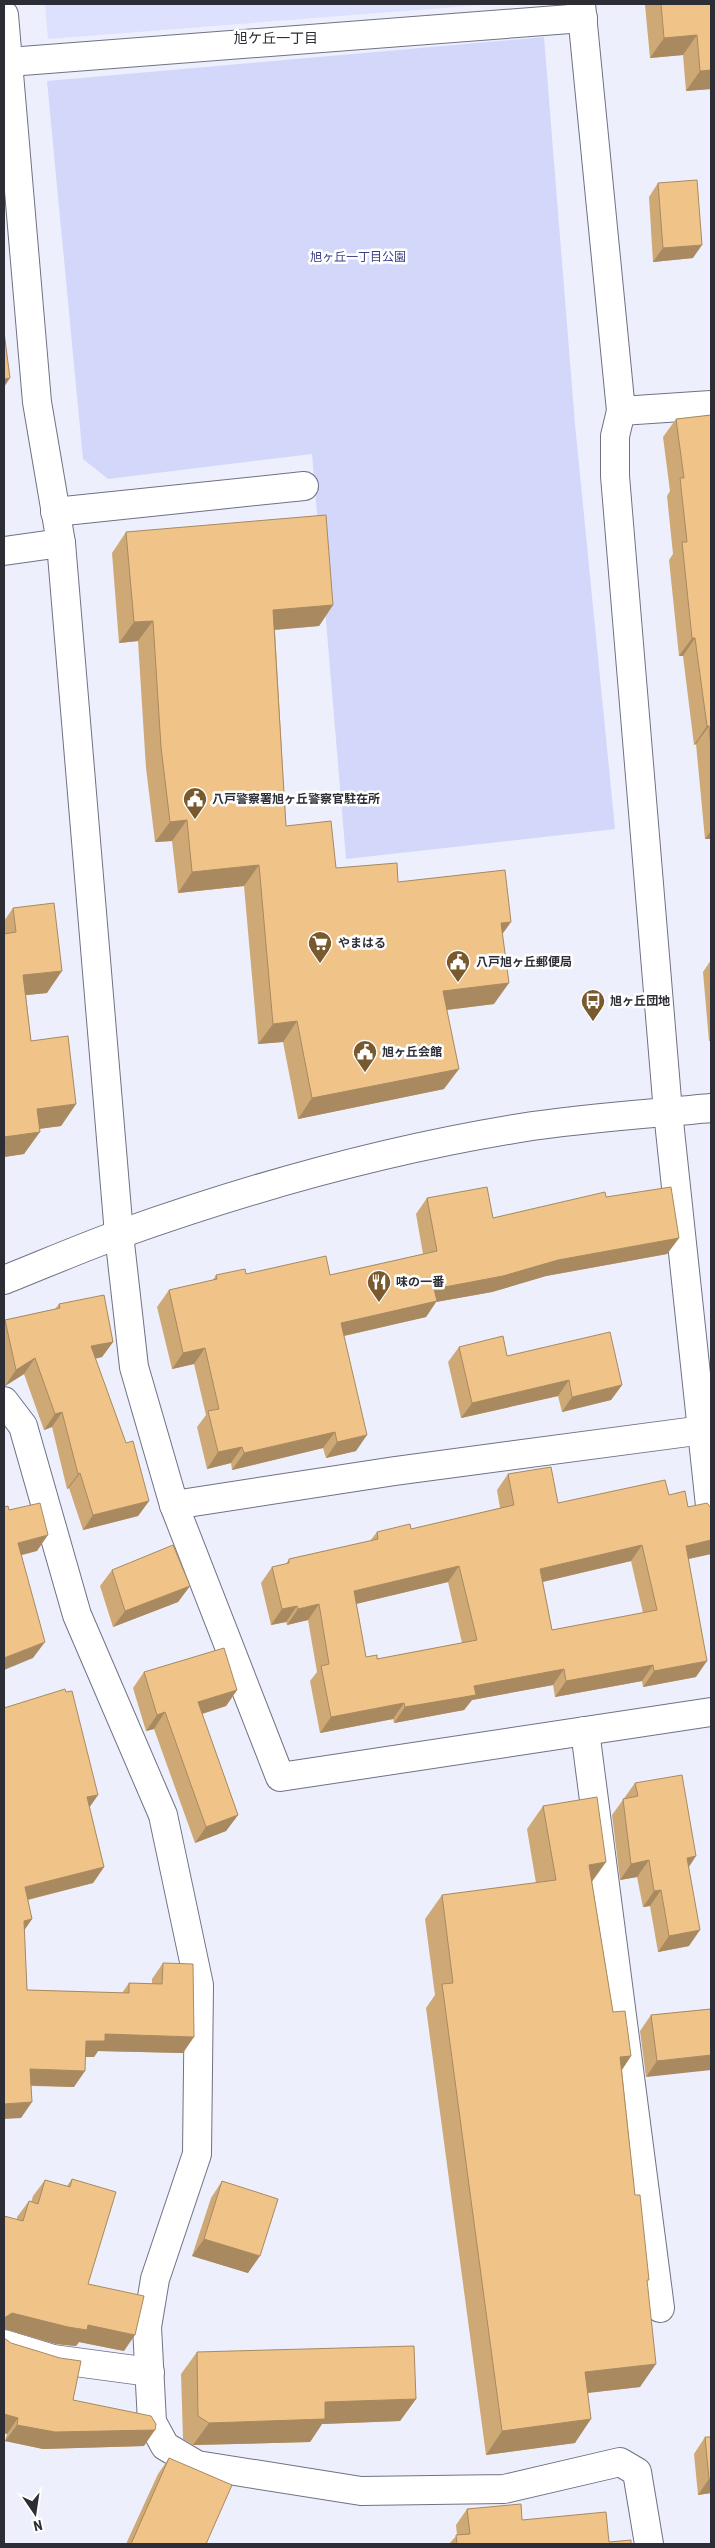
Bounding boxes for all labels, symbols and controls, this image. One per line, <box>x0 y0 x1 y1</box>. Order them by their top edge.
district label: 旭ケ丘一丁目 <box>234 30 318 46</box>
park label: 旭ヶ丘一丁目公園 <box>310 250 406 264</box>
public building icon: 八戸警察署旭ヶ丘警察官駐在所 <box>182 786 208 820</box>
place label: 八戸警察署旭ヶ丘警察官駐在所 <box>212 792 380 806</box>
supermarket icon: やまはる <box>307 930 333 964</box>
place label: やまはる <box>338 936 386 950</box>
public building icon: 八戸旭ヶ丘郵便局 <box>445 949 471 983</box>
place label: 八戸旭ヶ丘郵便局 <box>476 955 572 969</box>
bus stop icon: 旭ヶ丘団地 <box>580 988 606 1022</box>
place label: 旭ヶ丘団地 <box>610 994 670 1008</box>
public building icon: 旭ヶ丘会館 <box>352 1039 378 1073</box>
place label: 旭ヶ丘会館 <box>382 1045 442 1059</box>
restaurant icon: 味の一番 <box>366 1269 392 1303</box>
place label: 味の一番 <box>396 1275 445 1289</box>
north arrow <box>10 2488 60 2538</box>
text: N <box>32 2517 44 2534</box>

